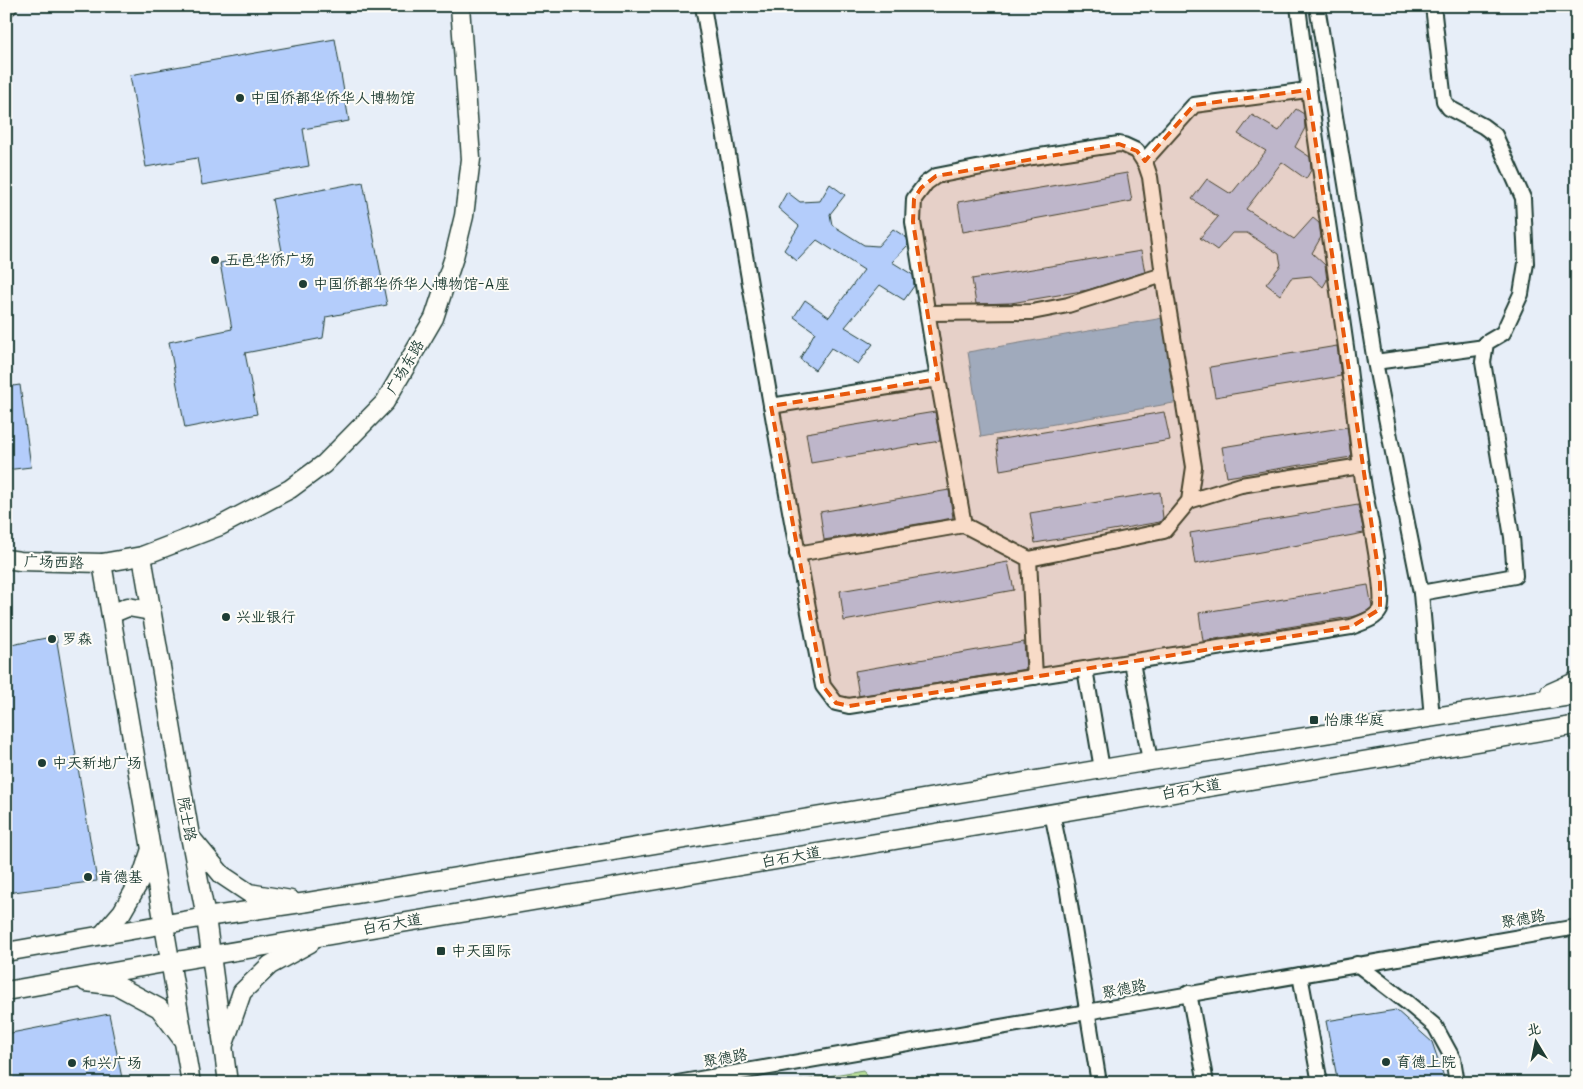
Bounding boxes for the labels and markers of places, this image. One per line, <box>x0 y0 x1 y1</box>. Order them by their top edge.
place label: 中国侨都华侨华人博物馆 <box>250 87 415 107</box>
marker: 中国侨都华侨华人博物馆 <box>234 92 246 104</box>
place label: 五邑华侨广场 <box>225 249 315 269</box>
marker: 五邑华侨广场 <box>209 254 221 266</box>
place label: 中国侨都华侨华人博物馆-A座 <box>313 273 510 293</box>
marker: 中国侨都华侨华人博物馆-A座 <box>297 278 309 290</box>
place label: 兴业银行 <box>236 606 296 626</box>
marker: 兴业银行 <box>220 611 232 623</box>
place label: 罗森 <box>62 628 92 648</box>
marker: 罗森 <box>46 633 58 645</box>
place label: 怡康华庭 <box>1324 709 1384 729</box>
marker: 怡康华庭 <box>1308 714 1320 726</box>
place label: 中天新地广场 <box>52 752 142 772</box>
marker: 中天新地广场 <box>36 757 48 769</box>
place label: 肯德基 <box>98 866 143 886</box>
marker: 肯德基 <box>82 871 94 883</box>
place label: 中天国际 <box>451 940 511 960</box>
marker: 中天国际 <box>435 945 447 957</box>
place label: 育德上院 <box>1396 1051 1456 1071</box>
place label: 和兴广场 <box>82 1052 142 1072</box>
marker: 育德上院 <box>1380 1056 1392 1068</box>
marker: 和兴广场 <box>66 1057 78 1069</box>

